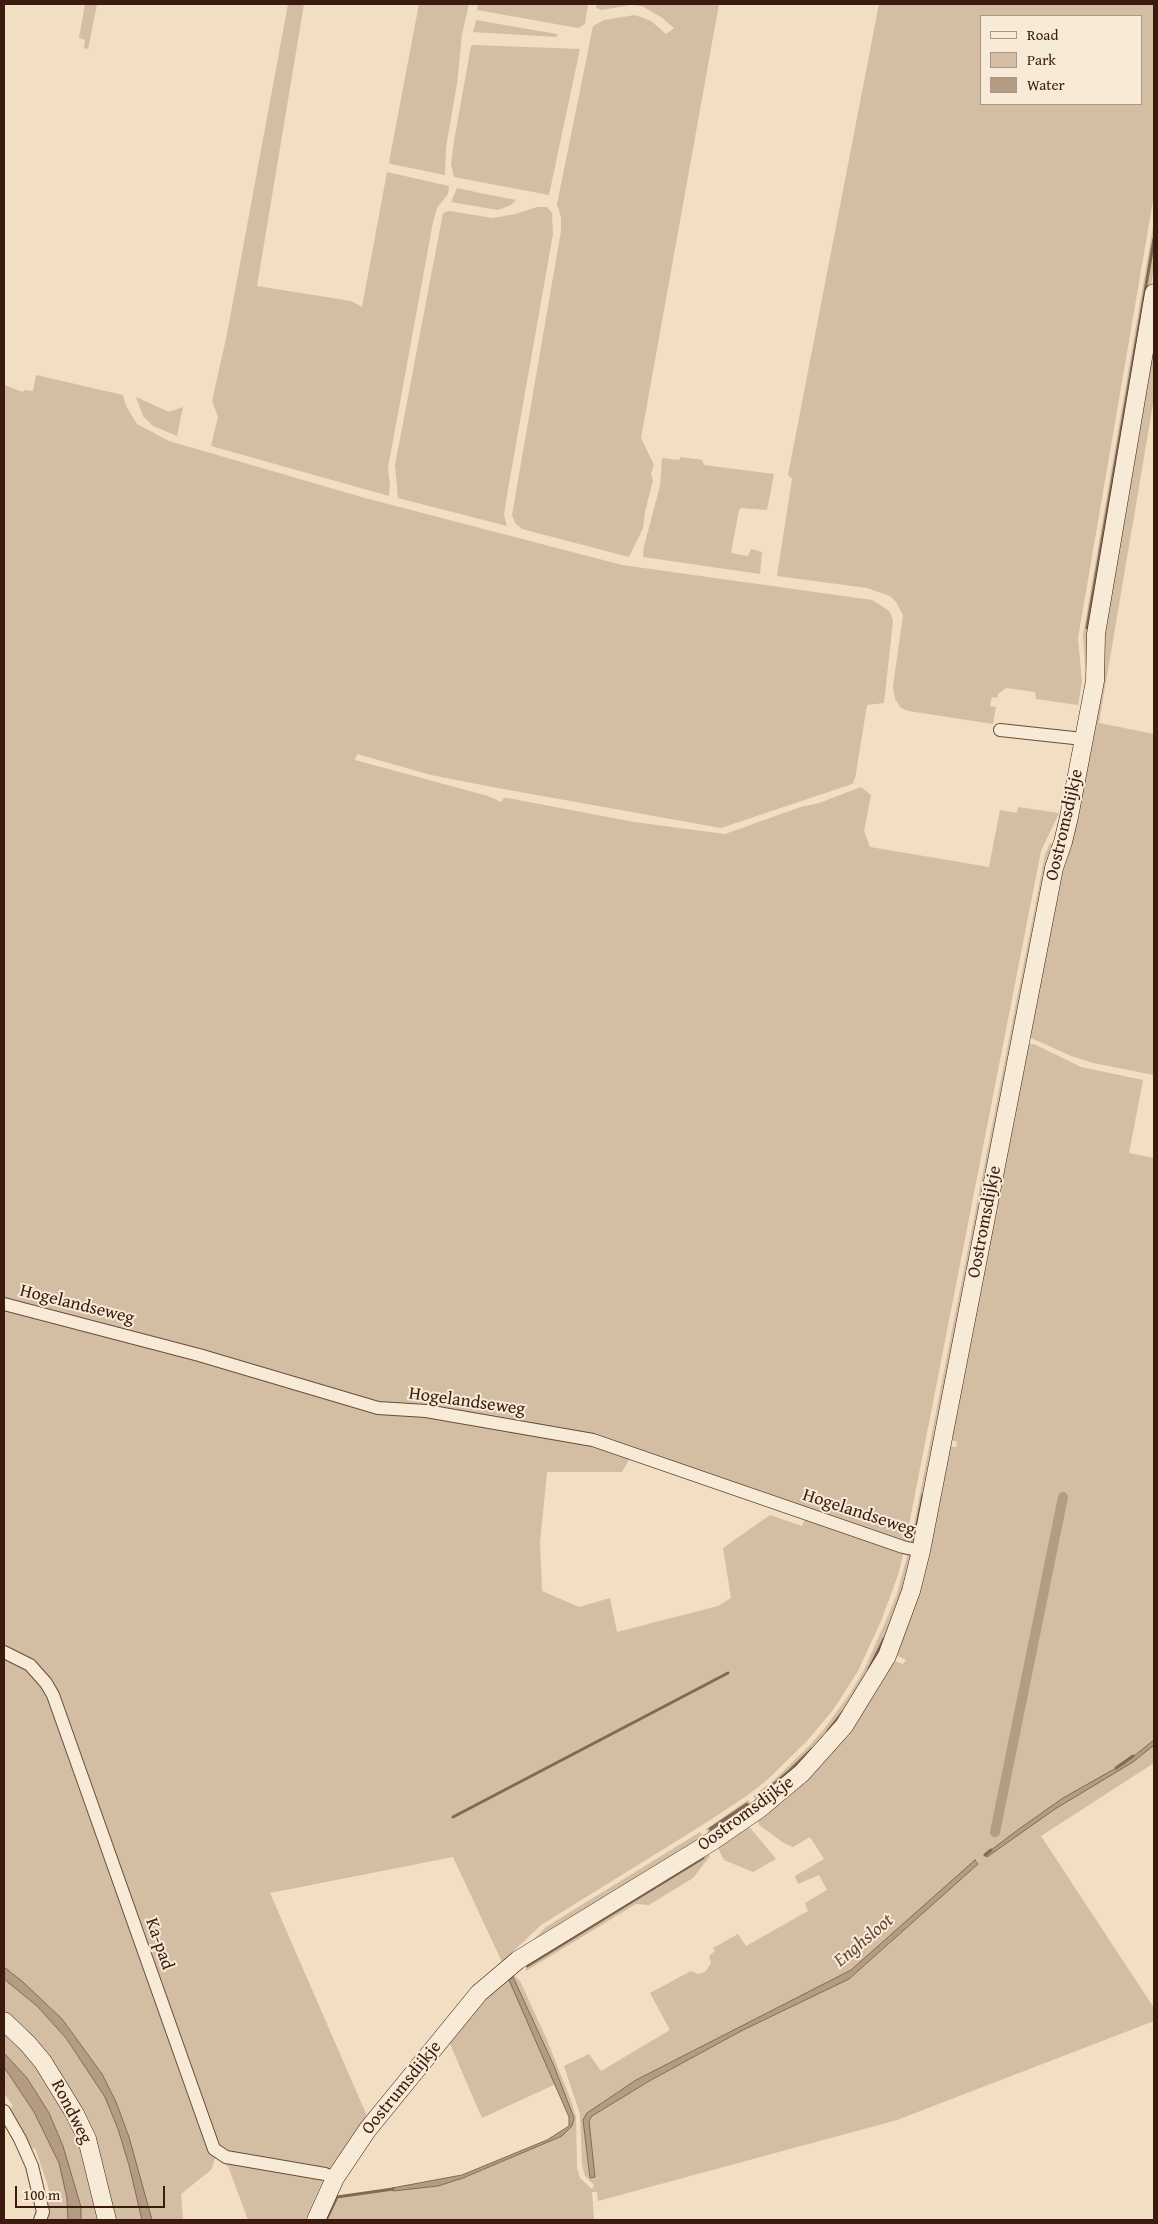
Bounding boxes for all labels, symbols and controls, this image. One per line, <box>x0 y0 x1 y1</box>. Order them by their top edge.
legend <box>980 15 1143 105</box>
text: Road <box>1027 24 1058 45</box>
text: Park <box>1027 49 1056 70</box>
text: Water <box>1027 74 1065 95</box>
street label: Oostromsdijkje <box>1042 767 1088 883</box>
street label: Oostromsdijkje <box>964 1164 1006 1280</box>
street label: Hogelandseweg <box>18 1280 136 1330</box>
street label: Hogelandseweg <box>407 1383 527 1421</box>
street label: Hogelandseweg <box>800 1485 918 1541</box>
street label: Oostromsdijkje <box>694 1772 798 1856</box>
water label: Enghsloot <box>830 1910 898 1972</box>
street label: Ka-pad <box>140 1915 178 1973</box>
street label: Oostrumsdijkje <box>358 2037 446 2139</box>
street label: Rondweg <box>46 2076 96 2148</box>
scale bar <box>18 2176 168 2208</box>
text: 100 m <box>23 2184 60 2205</box>

